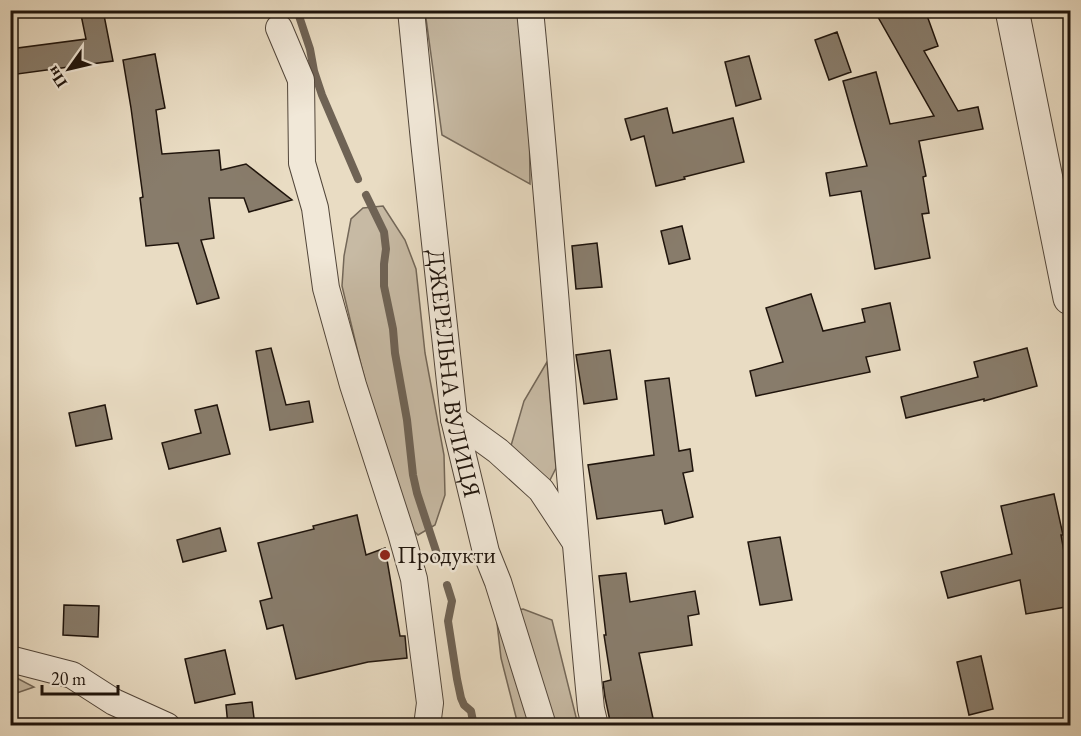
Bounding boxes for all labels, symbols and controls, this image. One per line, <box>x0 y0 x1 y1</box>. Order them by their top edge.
north arrow <box>39 39 99 99</box>
text: Пн <box>42 62 72 92</box>
street label: ДЖЕРЕЛЬНА ВУЛИЦЯ <box>421 248 488 500</box>
place label: Продукти <box>397 539 496 570</box>
marker: Продукти <box>378 548 392 562</box>
scale bar <box>42 658 118 696</box>
text: 20 m <box>51 667 86 690</box>

